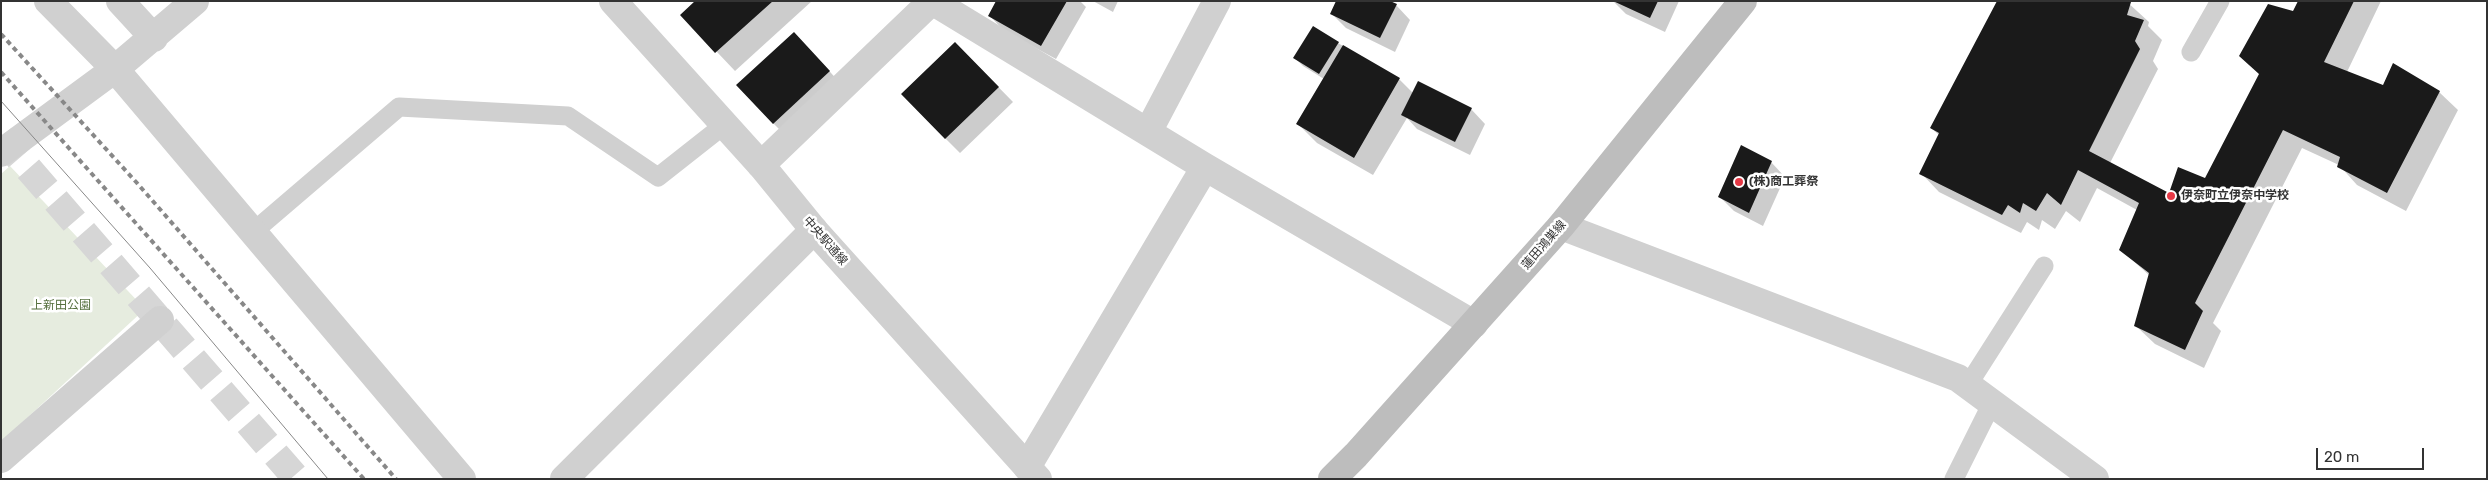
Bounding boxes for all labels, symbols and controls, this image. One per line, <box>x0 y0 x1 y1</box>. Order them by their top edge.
place label: (株)商工葬祭 <box>1749 175 1818 189</box>
marker: (株)商工葬祭 <box>1733 176 1745 188</box>
place label: 伊奈町立伊奈中学校 <box>2181 189 2289 203</box>
marker: 伊奈町立伊奈中学校 <box>2165 190 2177 202</box>
street label: 中央駅通線 <box>800 214 850 268</box>
street label: 蓮田鴻巣線 <box>1519 218 1569 272</box>
park label: 上新田公園 <box>31 299 91 313</box>
scale bar <box>2318 438 2426 470</box>
text: 20 m <box>2324 448 2359 466</box>

